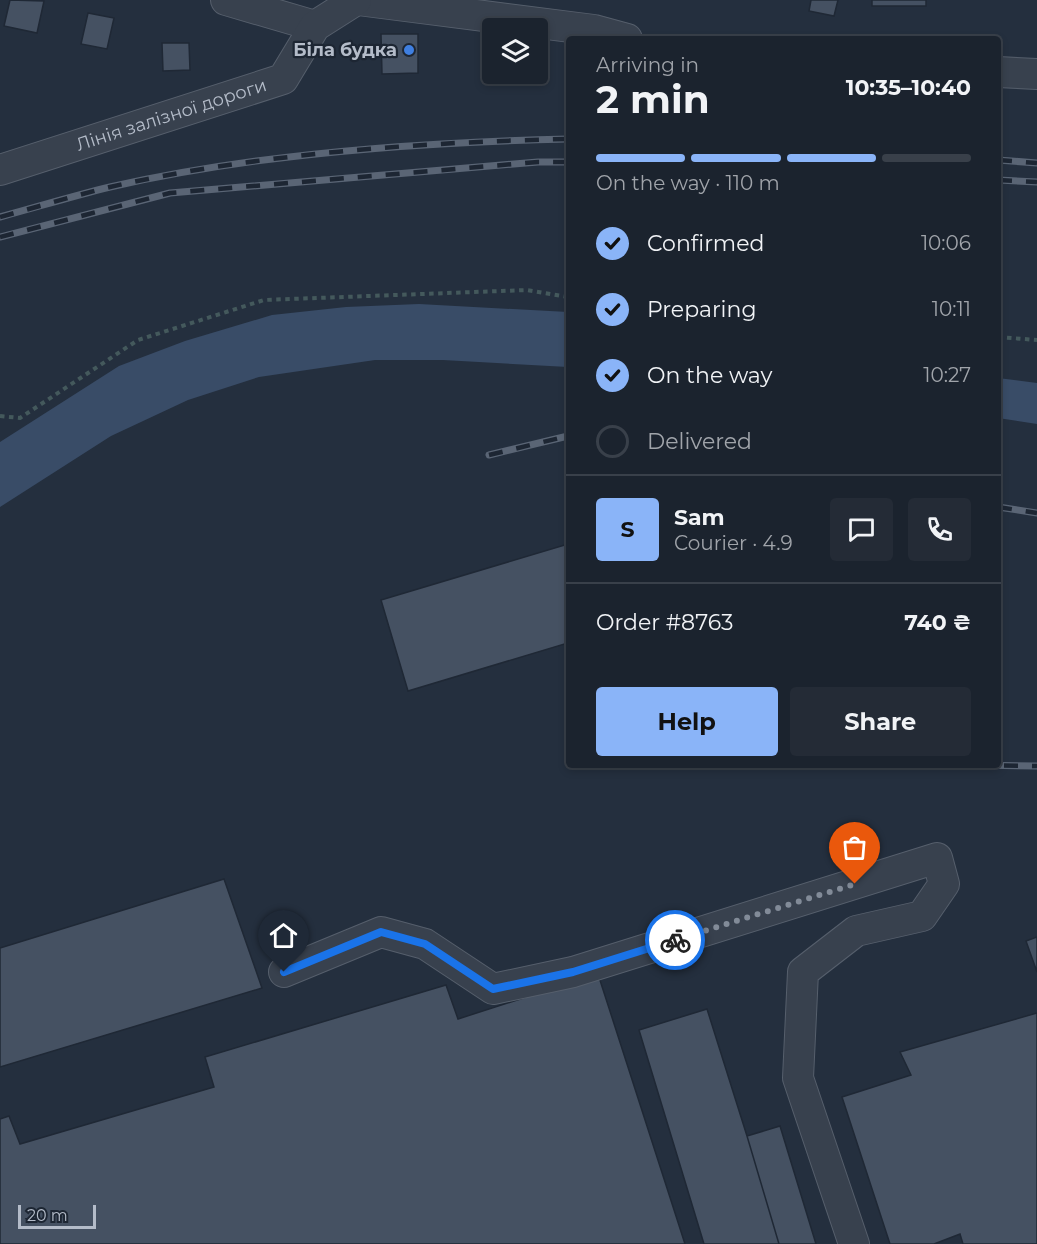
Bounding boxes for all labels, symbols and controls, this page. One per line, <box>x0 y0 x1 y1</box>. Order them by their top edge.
map controls <box>482 18 548 84</box>
button: layers <box>482 18 548 84</box>
place label: Біла будка <box>293 39 397 61</box>
marker: Біла будка <box>402 43 416 57</box>
text: Arriving in <box>596 53 699 77</box>
street label: Лінія залізної дороги <box>73 74 269 156</box>
text: 10:35–10:40 <box>846 74 971 101</box>
text: 2 min <box>596 75 710 123</box>
text: On the way · 110 m <box>596 171 780 195</box>
icon: check <box>596 227 629 260</box>
text: Confirmed <box>647 230 764 257</box>
text: 10:06 <box>921 231 971 255</box>
icon: check <box>596 293 629 326</box>
text: Preparing <box>647 296 756 323</box>
text: 10:11 <box>932 297 971 321</box>
icon: check <box>596 359 629 392</box>
text: On the way <box>647 362 772 389</box>
text: 10:27 <box>923 363 971 387</box>
text: Delivered <box>647 428 752 455</box>
button: chat <box>830 498 893 561</box>
button: phone <box>908 498 971 561</box>
text: Sam <box>674 504 725 531</box>
text: S <box>620 516 635 543</box>
text: Courier · 4.9 <box>674 531 793 555</box>
text: Order #8763 <box>596 609 733 636</box>
text: 740 ₴ <box>904 609 971 636</box>
button: Help <box>596 687 778 756</box>
button: Share <box>790 687 971 756</box>
pin <box>829 822 880 884</box>
icon: bag <box>838 831 871 864</box>
pin <box>258 910 309 972</box>
courier <box>645 910 705 970</box>
icon: home <box>267 919 300 952</box>
icon: bike <box>659 924 692 957</box>
scale bar <box>18 1202 96 1230</box>
text: 20 m <box>27 1206 68 1225</box>

